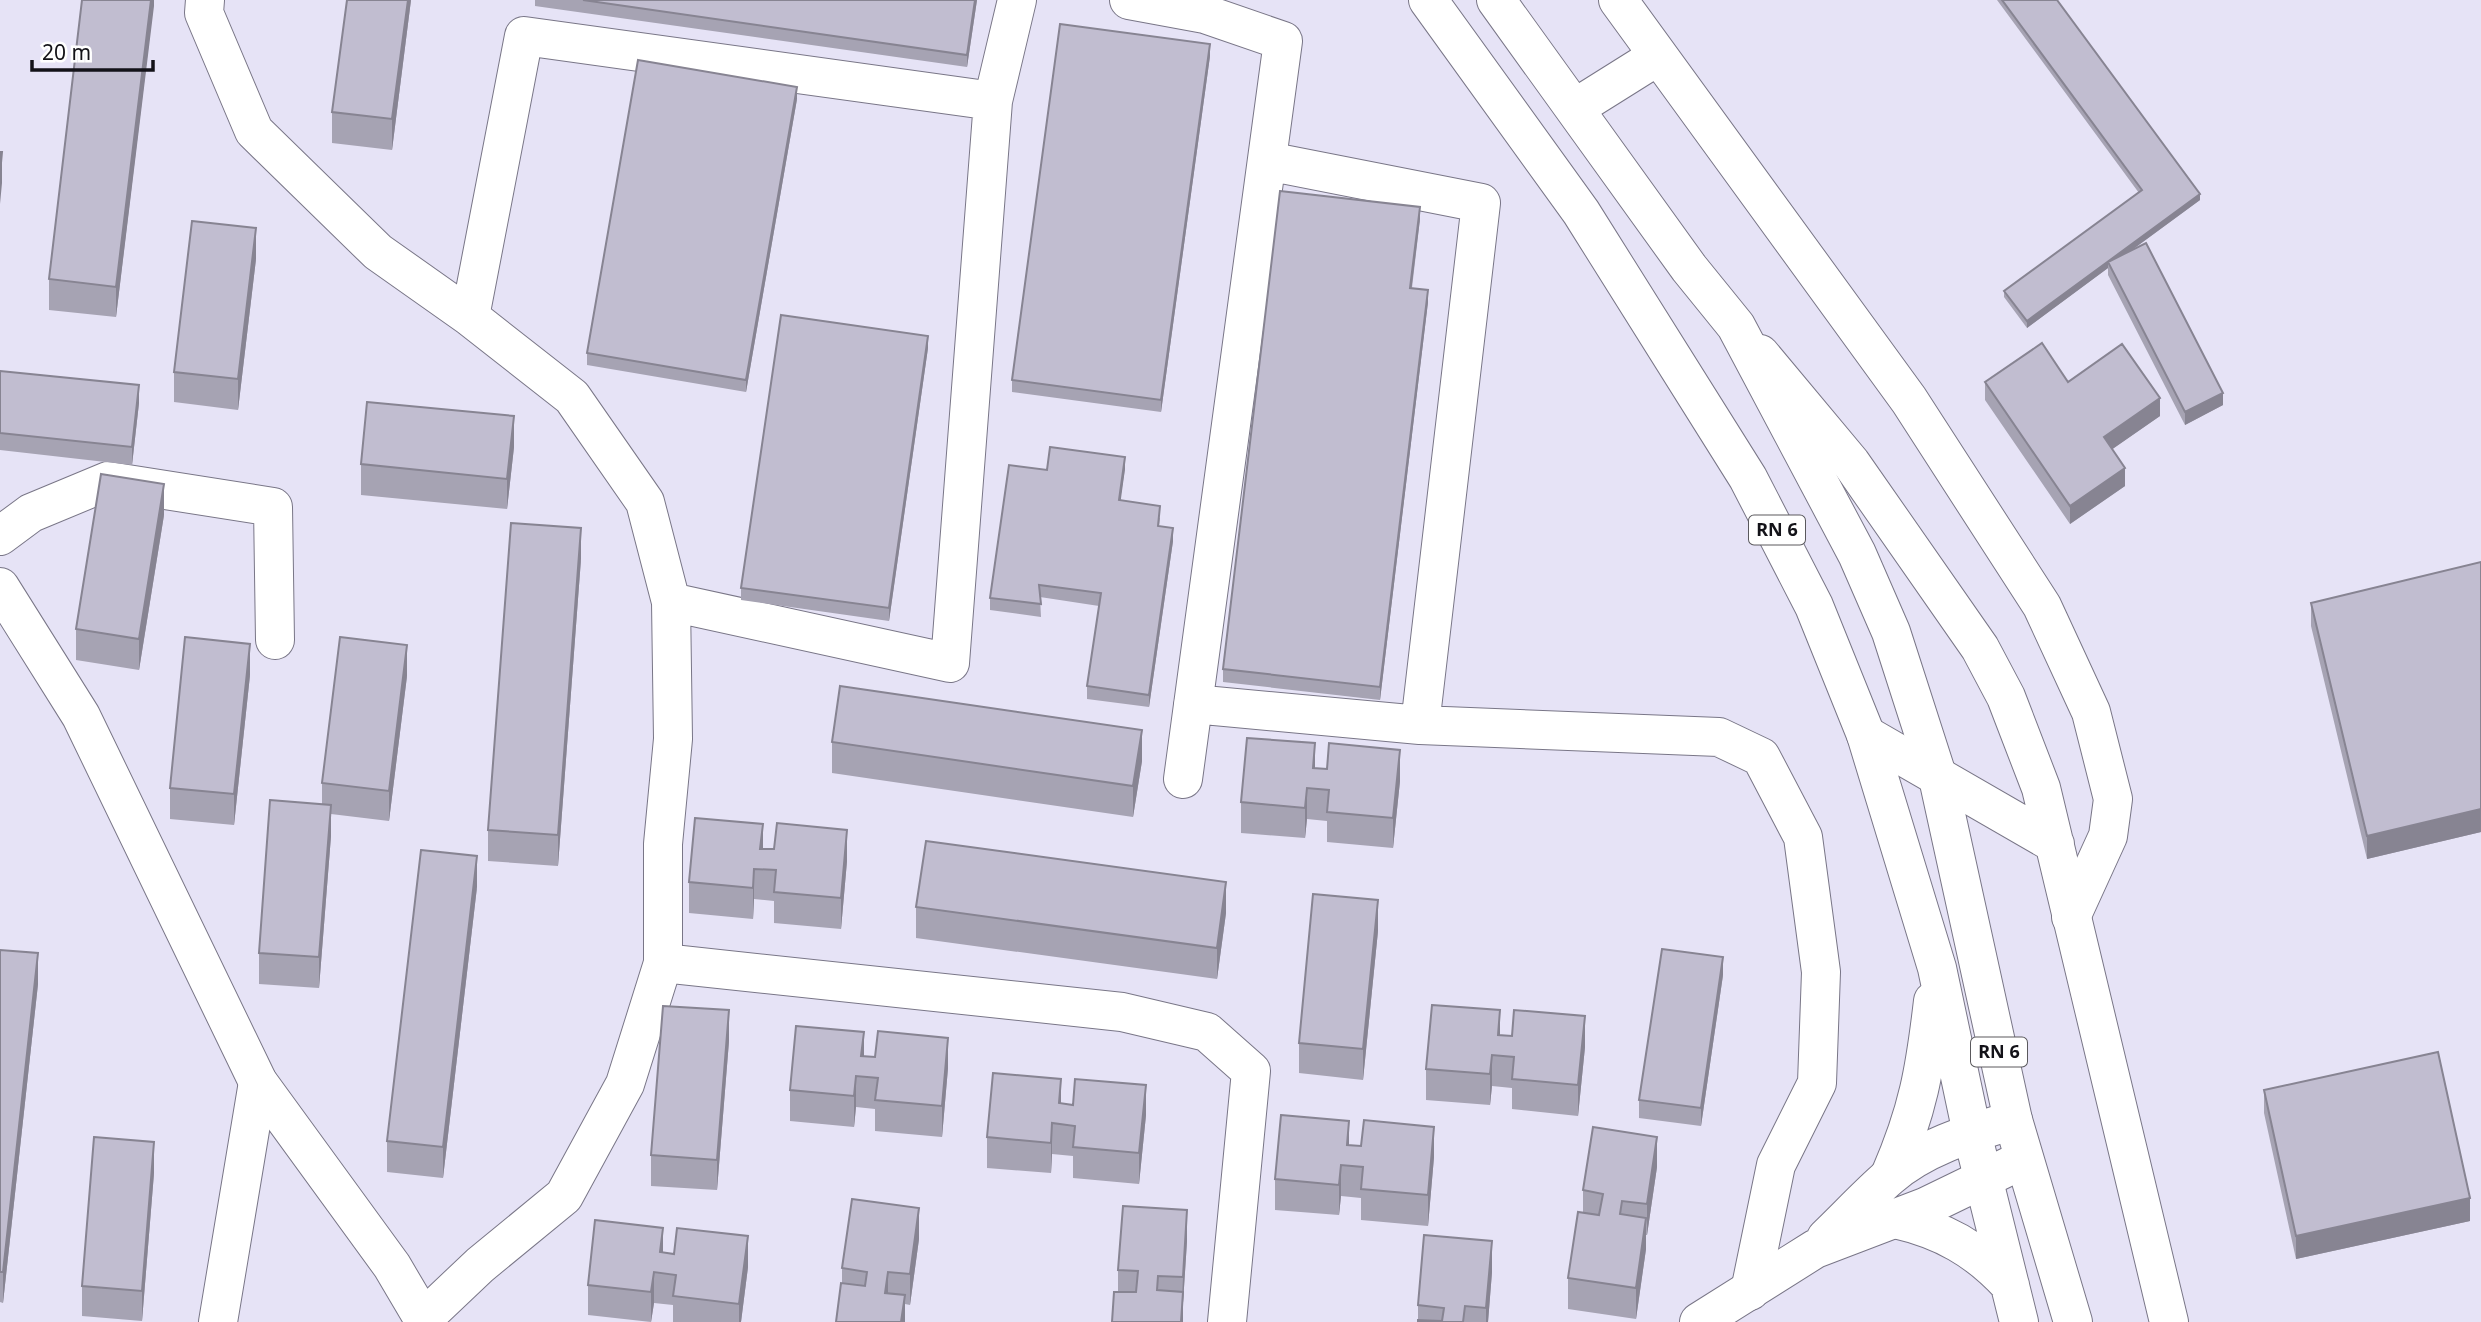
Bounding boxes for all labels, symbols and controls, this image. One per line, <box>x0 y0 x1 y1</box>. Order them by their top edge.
scale bar <box>32 28 152 72</box>
text: 20 m <box>42 38 91 66</box>
road number: RN 6 <box>1749 516 1805 544</box>
road number: RN 6 <box>1971 1037 2027 1066</box>

